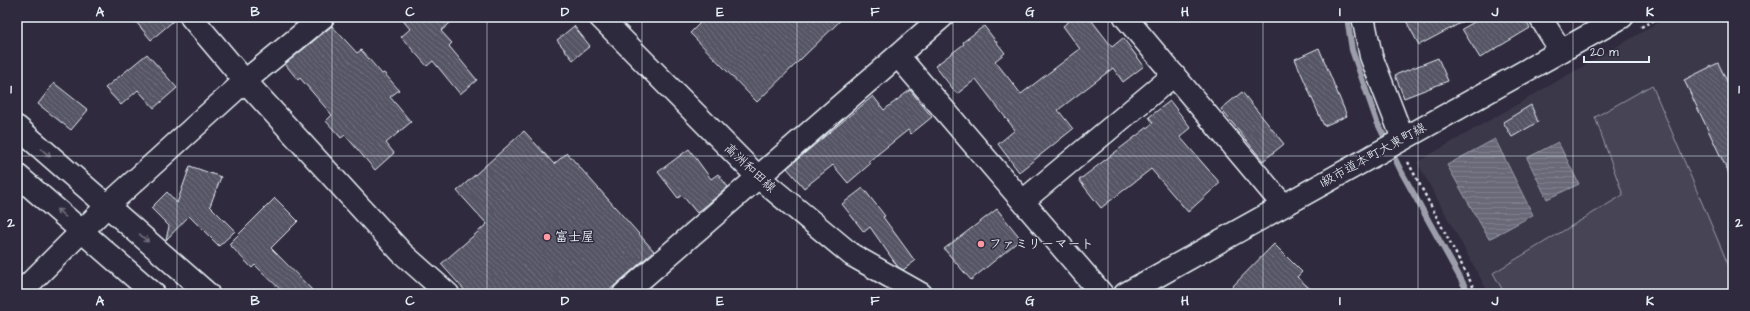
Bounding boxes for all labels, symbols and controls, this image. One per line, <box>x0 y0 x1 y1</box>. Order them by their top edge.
text: A <box>96 3 105 21</box>
text: B <box>250 3 260 21</box>
text: C <box>405 3 415 21</box>
text: D <box>561 3 570 21</box>
text: E <box>716 3 724 21</box>
text: F <box>870 3 880 21</box>
text: G <box>1025 3 1035 21</box>
text: H <box>1181 3 1189 21</box>
text: I <box>1339 3 1341 21</box>
text: J <box>1491 3 1499 21</box>
text: K <box>1646 3 1654 21</box>
scale bar <box>1584 38 1649 64</box>
text: 20 m <box>1590 44 1619 61</box>
text: 1 <box>10 80 12 98</box>
text: 1 <box>1738 80 1740 98</box>
street label: 1級市道本町大東町線 <box>1317 118 1430 192</box>
street label: 高洲和田線 <box>720 139 781 197</box>
one-way arrow <box>41 148 51 157</box>
one-way arrow <box>55 209 66 218</box>
text: 2 <box>6 214 15 232</box>
text: 2 <box>1734 214 1743 232</box>
place label: 富士屋 <box>555 228 594 246</box>
marker: 富士屋 <box>542 232 552 242</box>
one-way arrow <box>139 234 150 243</box>
place label: ファミリーマート <box>989 235 1094 253</box>
marker: ファミリーマート <box>976 239 986 249</box>
text: A <box>96 292 105 310</box>
text: B <box>250 292 260 310</box>
text: C <box>405 292 415 310</box>
text: D <box>561 292 570 310</box>
text: E <box>716 292 724 310</box>
text: F <box>870 292 880 310</box>
text: G <box>1025 292 1035 310</box>
text: H <box>1181 292 1189 310</box>
text: I <box>1339 292 1341 310</box>
text: J <box>1491 292 1499 310</box>
text: K <box>1646 292 1654 310</box>

